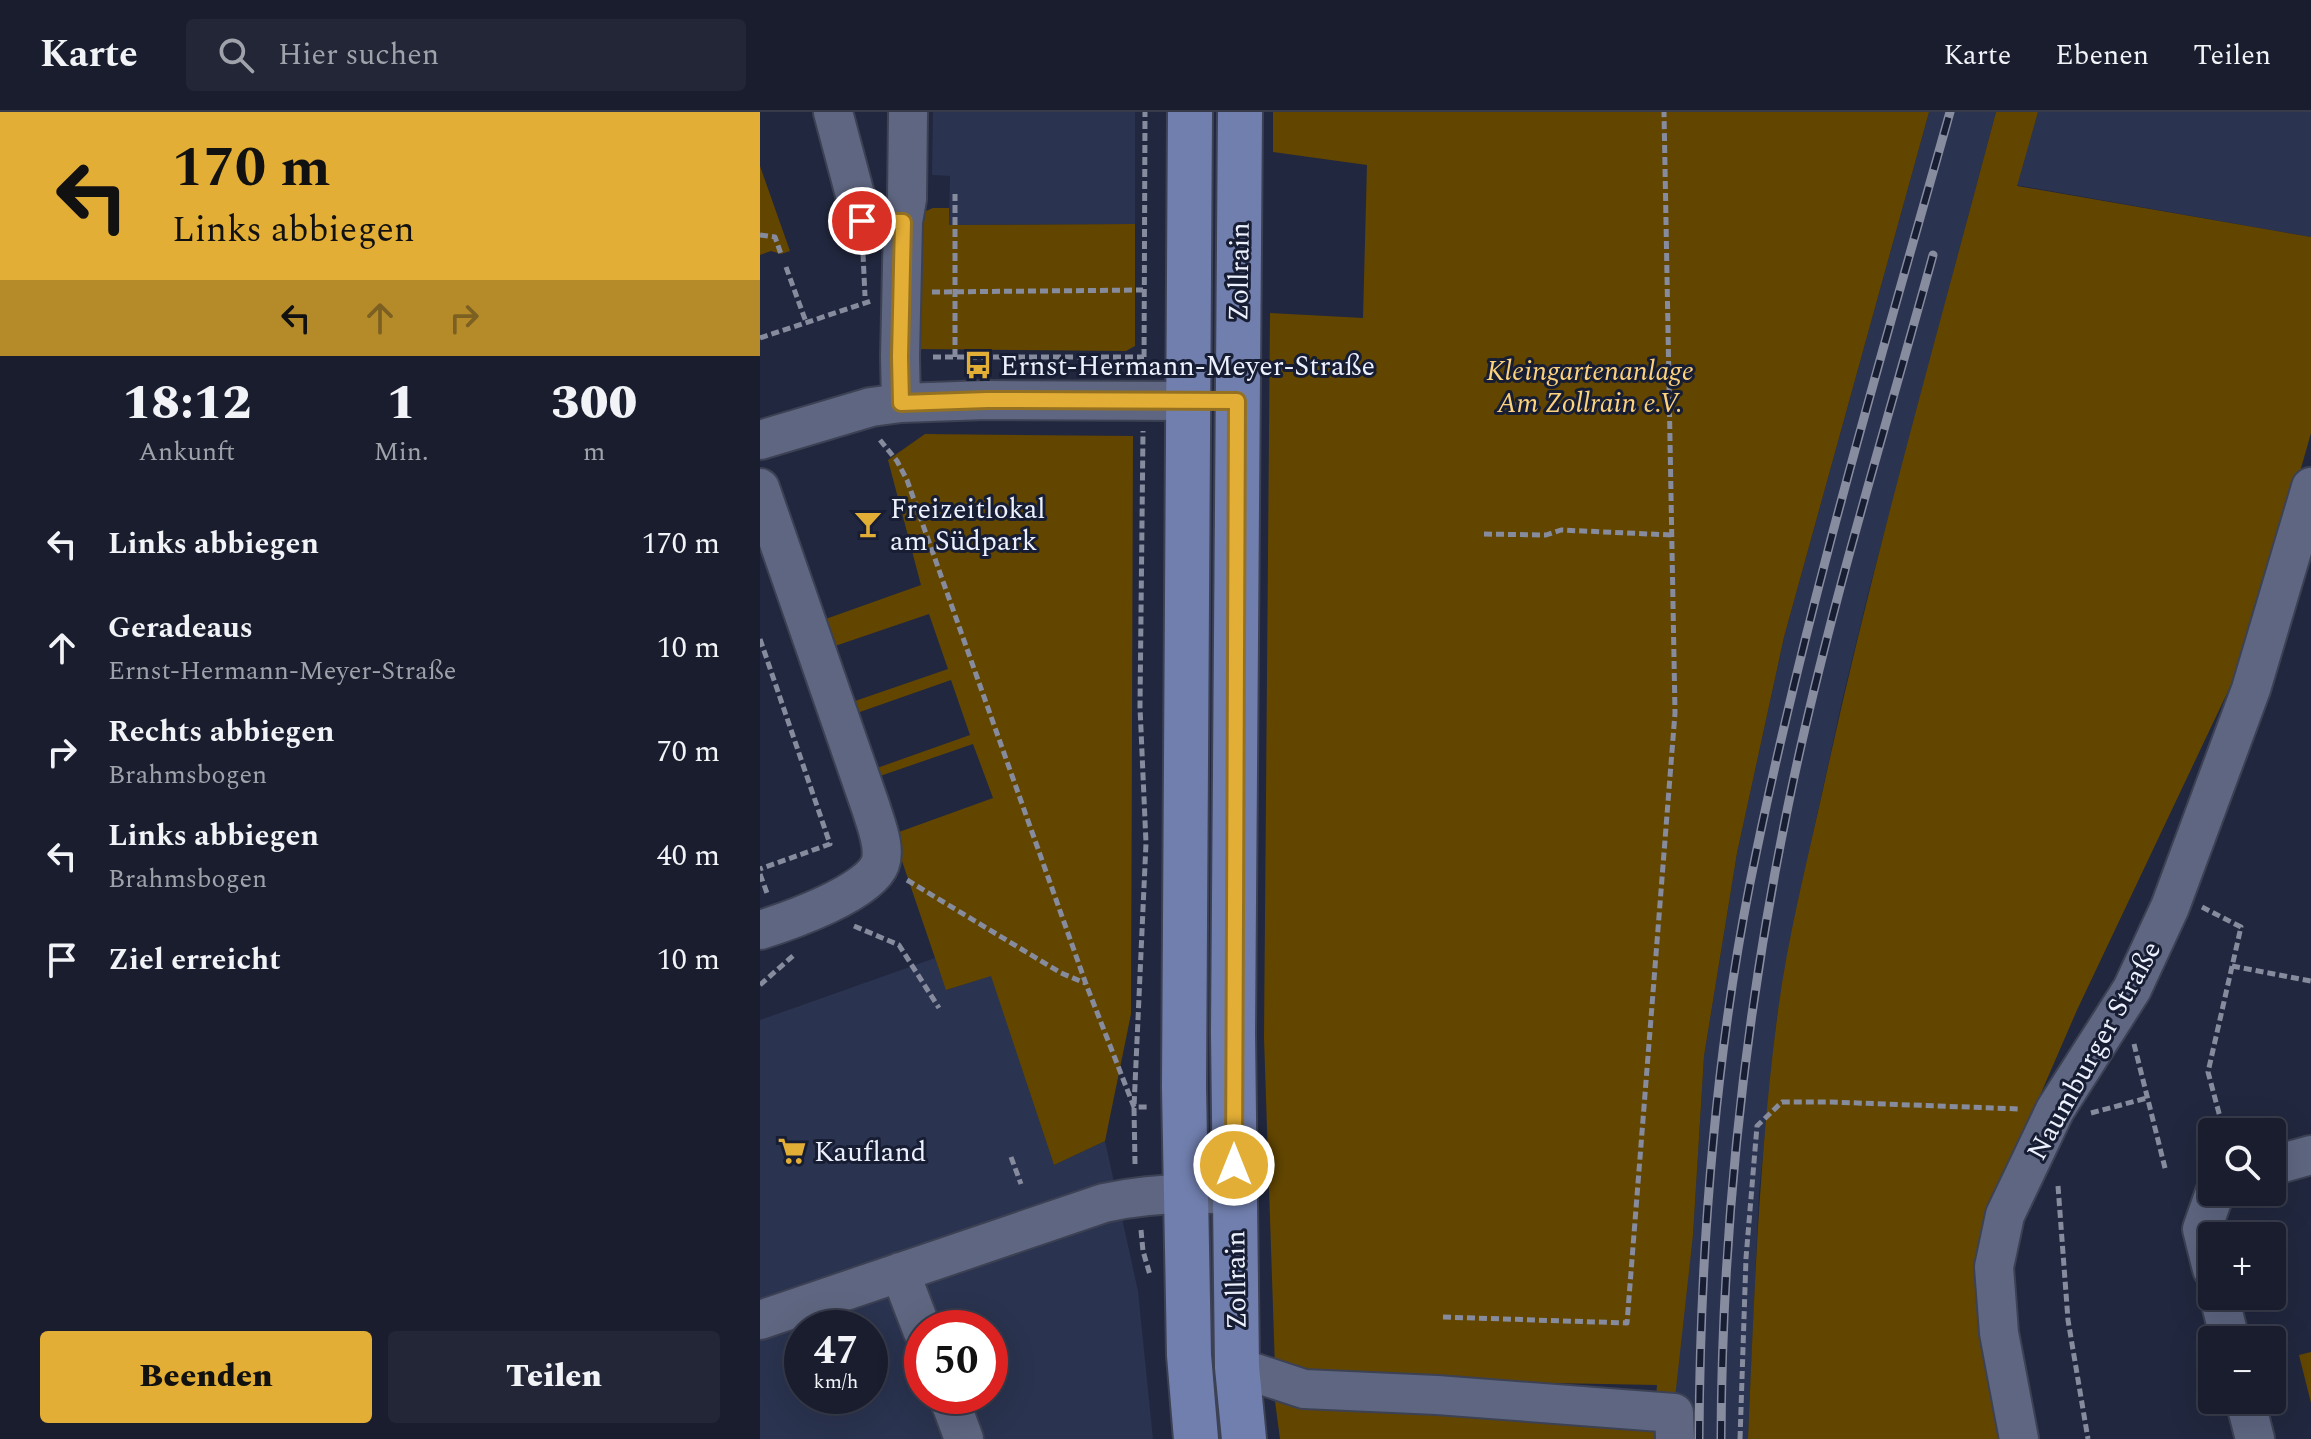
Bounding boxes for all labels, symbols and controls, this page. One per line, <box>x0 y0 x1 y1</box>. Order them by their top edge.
search box <box>186 19 746 91</box>
text: Karte <box>40 26 138 84</box>
text: Hier suchen <box>278 32 439 78</box>
icon: search <box>214 33 258 77</box>
text: Karte <box>1943 34 2011 77</box>
text: Ebenen <box>2055 34 2149 77</box>
text: Teilen <box>2193 34 2271 77</box>
text: 170 m <box>172 126 331 211</box>
icon: left <box>40 144 144 248</box>
pin <box>828 187 896 255</box>
icon: arrive <box>840 199 884 243</box>
text: Links abbiegen <box>172 203 415 258</box>
street label: Zollrain <box>1217 222 1262 322</box>
icon: left <box>274 296 318 340</box>
icon: ahead <box>358 296 402 340</box>
icon: right <box>442 296 486 340</box>
place label: Ernst-Hermann-Meyer-Straße <box>1000 345 1375 388</box>
bus stop icon: Ernst-Hermann-Meyer-Straße <box>963 350 993 380</box>
park label: Kleingartenanlage Am Zollrain e.V. <box>1486 350 1694 425</box>
text: 18:12 <box>123 367 251 440</box>
text: 1 <box>387 367 416 440</box>
text: 300 <box>551 367 637 440</box>
text: Ankunft <box>139 432 235 472</box>
text: Min. <box>374 432 428 472</box>
text: m <box>583 432 605 472</box>
place label: Freizeitlokal am Südpark <box>890 488 1046 563</box>
bar icon: Freizeitlokal am Südpark <box>853 509 883 539</box>
text: Links abbiegen <box>108 521 319 567</box>
text: 170 m <box>642 521 720 567</box>
icon: left <box>40 522 84 566</box>
text: Geradeaus <box>108 605 253 651</box>
text: 10 m <box>657 625 720 671</box>
icon: ahead <box>40 626 84 670</box>
text: Ernst-Hermann-Meyer-Straße <box>108 651 456 691</box>
text: Rechts abbiegen <box>108 709 335 755</box>
text: 70 m <box>657 729 720 775</box>
icon: right <box>40 730 84 774</box>
text: Brahmsbogen <box>108 755 267 795</box>
text: Links abbiegen <box>108 813 319 859</box>
text: 40 m <box>657 833 720 879</box>
icon: left <box>40 834 84 878</box>
text: Brahmsbogen <box>108 859 267 899</box>
street label: Naumburger Straße <box>2016 933 2173 1168</box>
text: Ziel erreicht <box>108 937 281 983</box>
text: 10 m <box>657 937 720 983</box>
icon: arrive <box>40 938 84 982</box>
map controls <box>2198 1118 2286 1414</box>
button: search <box>2198 1118 2286 1206</box>
position arrow <box>1192 1123 1276 1207</box>
place label: Kaufland <box>814 1131 926 1174</box>
supermarket icon: Kaufland <box>777 1136 807 1166</box>
button: + <box>2198 1222 2286 1310</box>
street label: Zollrain <box>1214 1230 1259 1330</box>
speed limit sign: 50 <box>904 1310 1008 1414</box>
text: 47 <box>814 1321 858 1382</box>
button: − <box>2198 1326 2286 1414</box>
button: Beenden <box>40 1331 372 1423</box>
button: Teilen <box>388 1331 720 1423</box>
text: km/h <box>814 1367 859 1397</box>

